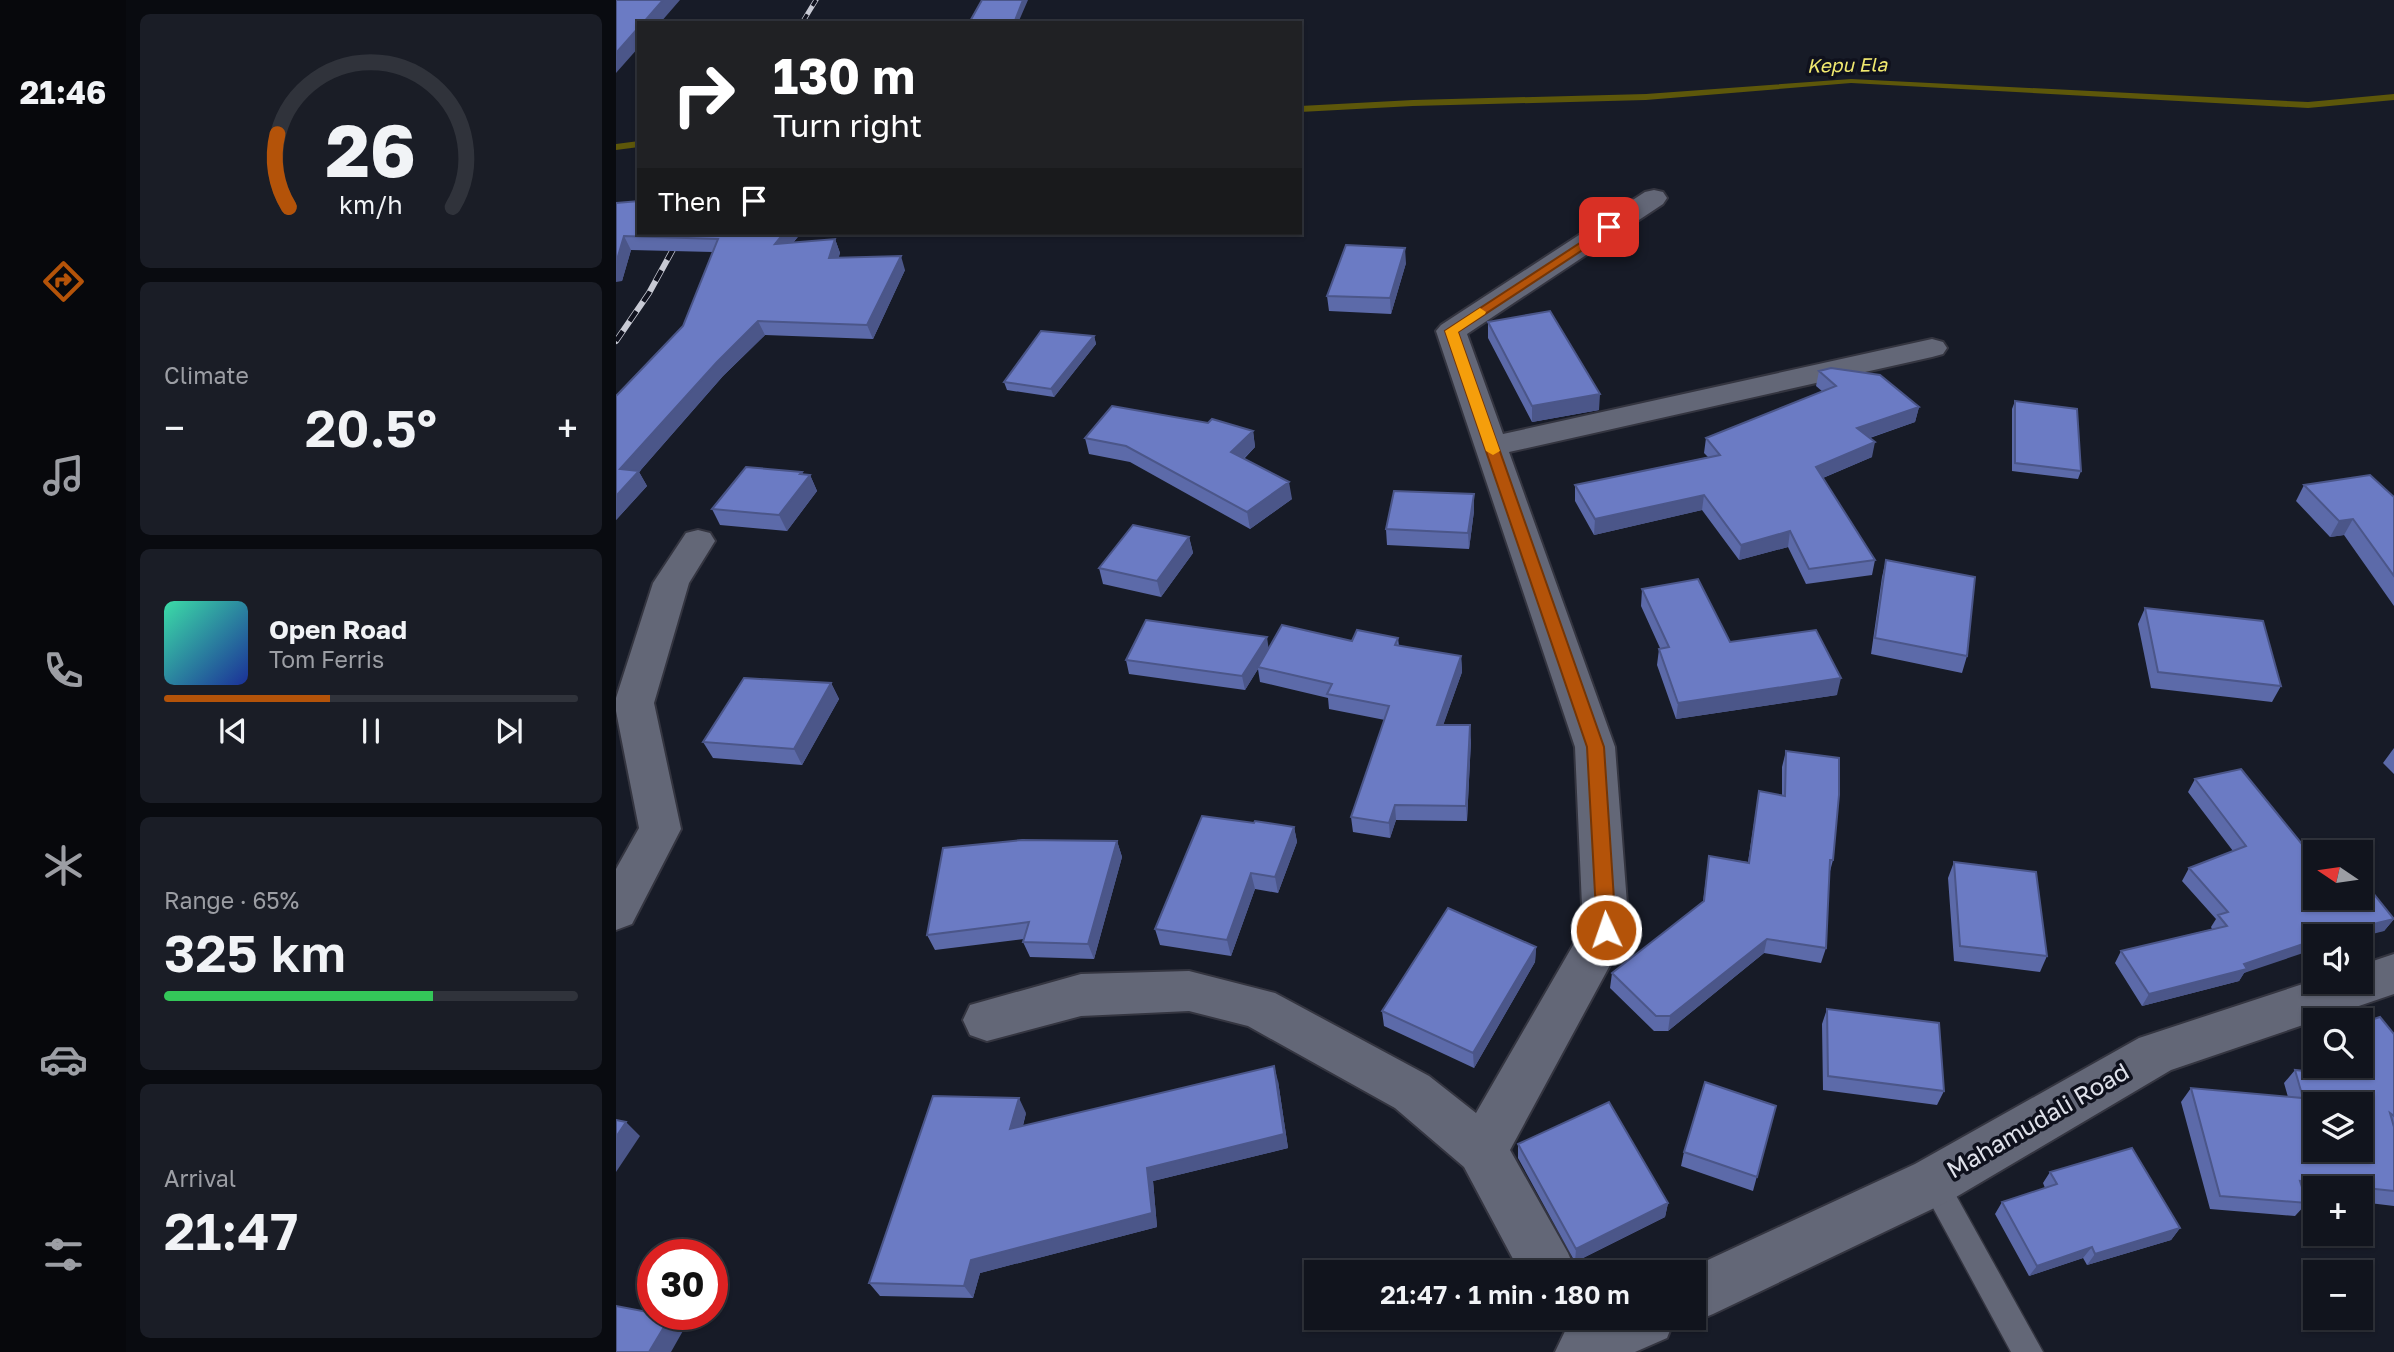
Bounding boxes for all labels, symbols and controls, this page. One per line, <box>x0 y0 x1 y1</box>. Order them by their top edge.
text: 130 m <box>773 46 915 105</box>
icon: right <box>658 49 749 140</box>
water label: Kepu Ela <box>1807 52 1888 77</box>
text: 21:46 <box>20 73 106 111</box>
text: 26 <box>326 106 416 193</box>
text: Turn right <box>773 106 922 144</box>
icon: arrive <box>735 182 773 220</box>
text: Then <box>658 186 721 217</box>
text: km/h <box>339 189 403 220</box>
pin <box>1579 197 1639 257</box>
icon: arrive <box>1590 208 1628 246</box>
icon: directions <box>39 257 88 306</box>
text: Climate <box>164 361 249 389</box>
text: 20.5° <box>305 396 437 458</box>
text: − <box>164 405 185 450</box>
text: + <box>557 405 578 450</box>
icon: music <box>39 451 88 500</box>
text: Open Road <box>269 614 407 645</box>
text: Tom Ferris <box>269 645 384 673</box>
icon: phone <box>39 646 88 695</box>
icon: previous <box>214 712 252 750</box>
icon: pause <box>352 712 390 750</box>
icon: next <box>490 712 528 750</box>
north arrow <box>2303 840 2373 910</box>
map controls <box>2303 840 2373 1330</box>
icon: climate <box>39 841 88 890</box>
text: Range · 65% <box>164 886 299 914</box>
position arrow <box>1569 893 1643 967</box>
text: 325 km <box>164 921 346 983</box>
button: sound <box>2303 924 2373 994</box>
button: search <box>2303 1008 2373 1078</box>
icon: car <box>39 1035 88 1084</box>
street label: Mahamudali Road <box>1941 1056 2133 1184</box>
button: layers <box>2303 1092 2373 1162</box>
text: Arrival <box>164 1164 236 1192</box>
button: + <box>2303 1176 2373 1246</box>
text: 21:47 <box>164 1199 298 1261</box>
icon: filters <box>39 1230 88 1279</box>
speed limit sign: 30 <box>637 1239 728 1330</box>
button: − <box>2303 1260 2373 1330</box>
text: 21:47 · 1 min · 180 m <box>1380 1279 1630 1310</box>

